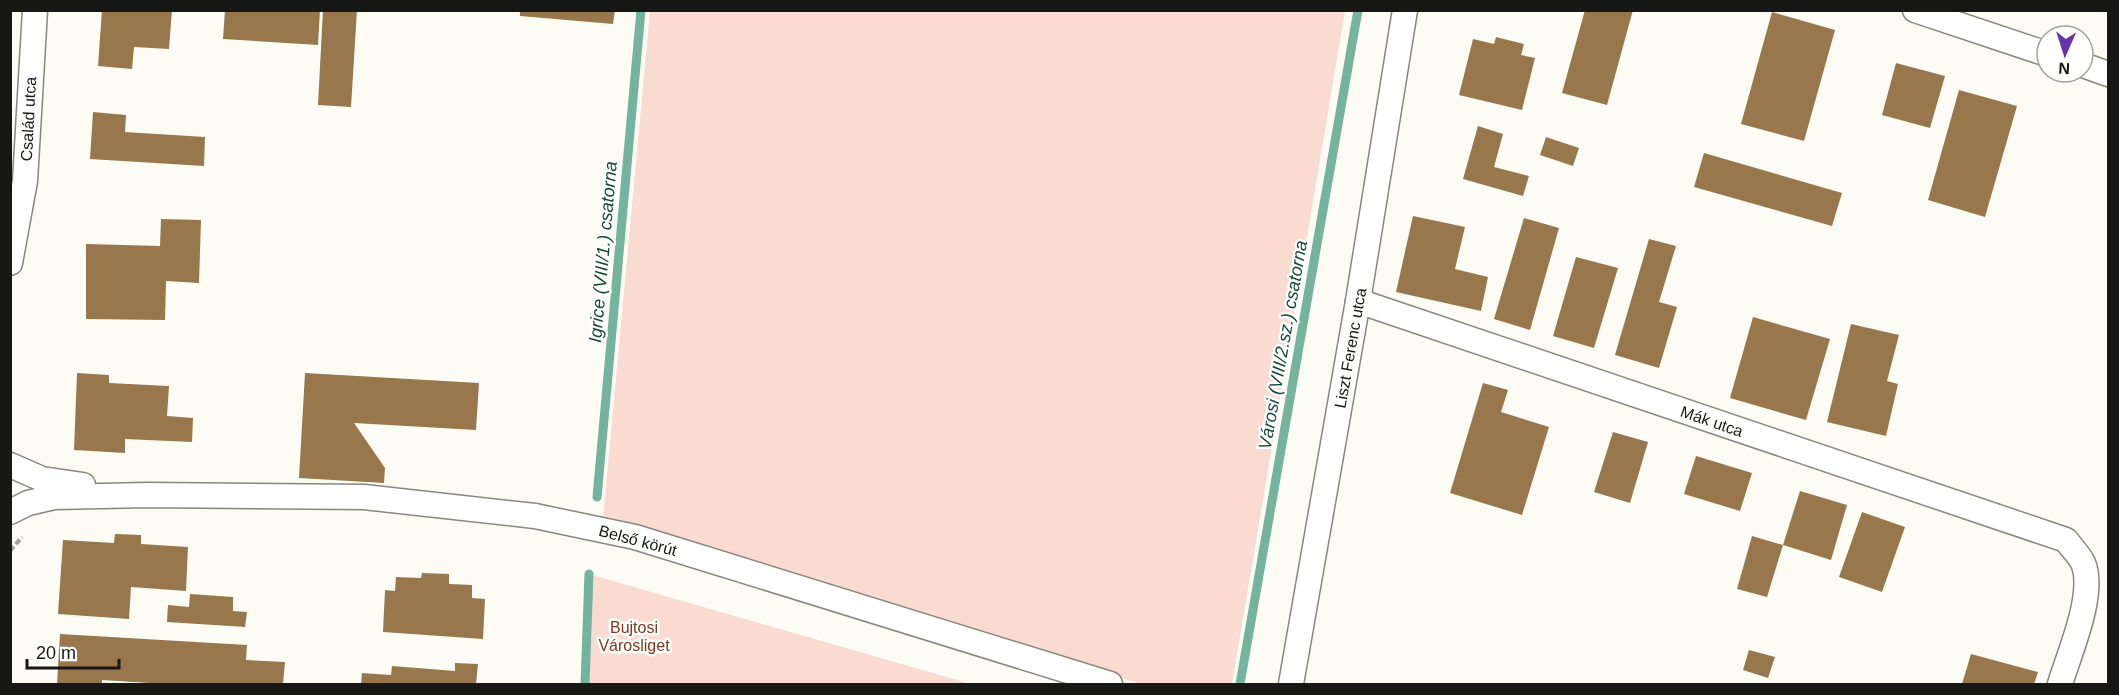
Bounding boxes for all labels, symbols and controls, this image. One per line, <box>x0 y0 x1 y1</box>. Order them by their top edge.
north arrow <box>2035 24 2095 84</box>
text: N <box>2058 60 2070 77</box>
street label: Család utca <box>18 76 39 162</box>
water label: Igrice (VIII/1.) csatorna <box>585 160 621 344</box>
water label: Városi (VIII/2.sz.) csatorna <box>1255 239 1311 451</box>
street label: Liszt Ferenc utca <box>1332 287 1369 410</box>
street label: Mák utca <box>1678 403 1745 440</box>
street label: Belső körút <box>597 522 679 559</box>
park label: Bujtosi Városliget <box>598 619 670 654</box>
scale bar <box>27 632 118 670</box>
text: 20 m <box>36 643 76 663</box>

